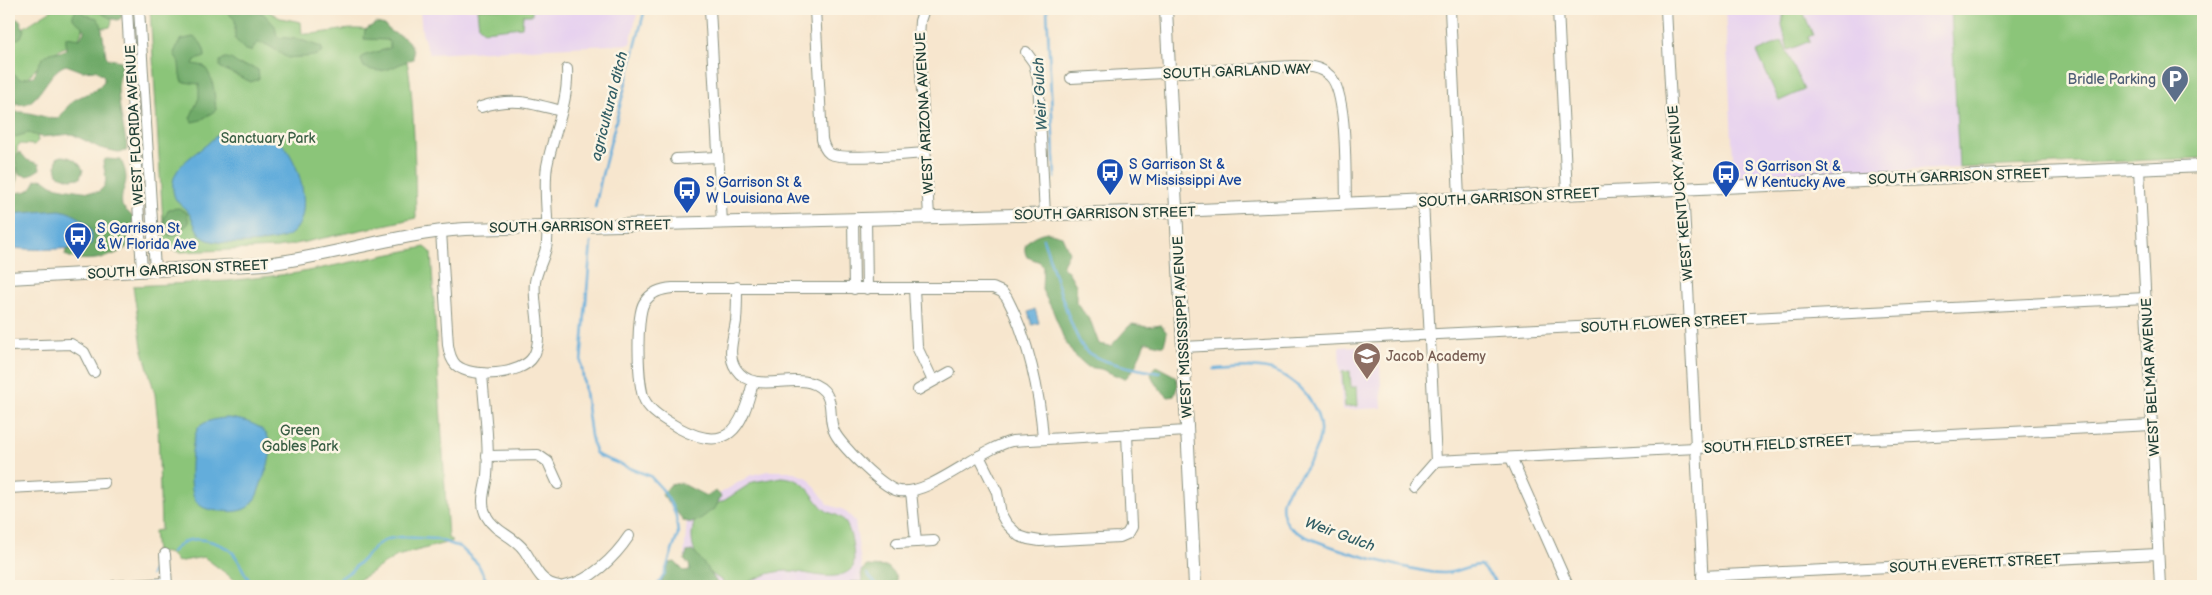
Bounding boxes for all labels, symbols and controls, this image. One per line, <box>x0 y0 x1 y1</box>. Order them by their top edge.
street label: WEST ARIZONA AVENUE <box>912 32 937 194</box>
street label: WEST FLORIDA AVENUE <box>122 44 147 206</box>
water label: agricultural ditch <box>587 50 632 163</box>
water label: Weir Gulch <box>1029 57 1052 131</box>
street label: SOUTH GARLAND WAY <box>1163 60 1312 83</box>
parking icon: Bridle Parking <box>2160 64 2190 103</box>
place label: Bridle Parking <box>2068 71 2156 88</box>
street label: WEST KENTUCKY AVENUE <box>1664 105 1697 281</box>
park label: Sanctuary Park <box>221 130 315 147</box>
place label: S Garrison St & W Mississippi Ave <box>1129 156 1242 189</box>
bus stop icon: S Garrison St & W Mississippi Ave <box>1095 157 1125 196</box>
place label: S Garrison St & W Kentucky Ave <box>1745 158 1845 191</box>
bus stop icon: S Garrison St & W Kentucky Ave <box>1711 159 1741 198</box>
street label: SOUTH GARRISON STREET <box>1868 165 2051 188</box>
place label: S Garrison St & W Louisiana Ave <box>706 174 810 207</box>
bus stop icon: S Garrison St & W Louisiana Ave <box>672 175 702 214</box>
street label: SOUTH GARRISON STREET <box>1418 184 1601 211</box>
street label: SOUTH GARRISON STREET <box>1014 203 1196 224</box>
street label: SOUTH GARRISON STREET <box>489 216 671 237</box>
place label: S Garrison St & W Florida Ave <box>97 220 196 253</box>
bus stop icon: S Garrison St & W Florida Ave <box>63 221 93 260</box>
street label: WEST MISSISSIPPI AVENUE <box>1169 235 1196 418</box>
street label: SOUTH GARRISON STREET <box>87 256 270 283</box>
street label: WEST BELMAR AVENUE <box>2138 297 2163 457</box>
street label: SOUTH FLOWER STREET <box>1580 311 1748 336</box>
school or university icon: Jacob Academy <box>1352 341 1382 380</box>
place label: Jacob Academy <box>1386 348 1487 365</box>
park label: Green Gables Park <box>262 422 338 455</box>
street label: SOUTH FIELD STREET <box>1703 432 1853 457</box>
water label: Weir Gulch <box>1302 513 1378 556</box>
street label: SOUTH EVERETT STREET <box>1889 550 2062 576</box>

